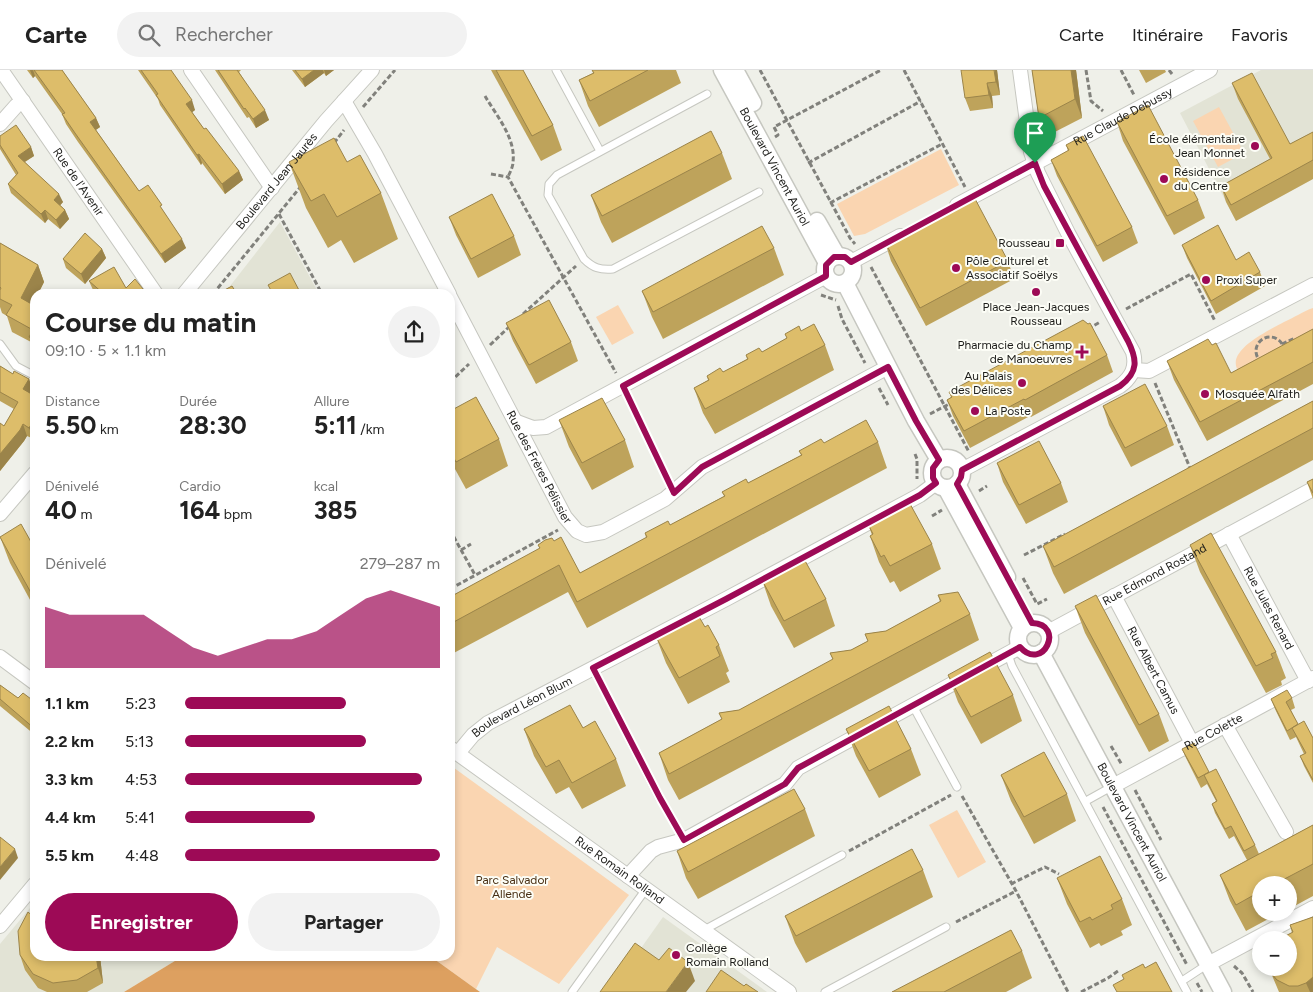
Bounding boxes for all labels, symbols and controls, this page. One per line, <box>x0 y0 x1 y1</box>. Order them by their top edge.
search box <box>117 12 467 57</box>
text: Carte <box>25 20 87 49</box>
icon: search <box>135 21 163 49</box>
text: Rechercher <box>175 23 273 46</box>
text: Carte <box>1059 24 1104 46</box>
text: Itinéraire <box>1132 24 1203 46</box>
text: Favoris <box>1231 24 1288 46</box>
street label: Rue Claude Debussy <box>1071 84 1176 149</box>
street label: Boulevard Vincent Auriol <box>737 105 812 228</box>
pin <box>1014 112 1056 163</box>
icon: arrive <box>1021 119 1049 147</box>
street label: Boulevard Jean Jaurès <box>233 130 320 232</box>
place label: École élémentaire Jean Monnet <box>1149 132 1245 160</box>
marker: École élémentaire Jean Monnet <box>1249 140 1261 152</box>
street label: Rue de l'Avenir <box>50 145 107 219</box>
place label: Résidence du Centre <box>1174 165 1230 193</box>
marker: Résidence du Centre <box>1158 173 1170 185</box>
place label: Rousseau <box>998 236 1050 250</box>
marker: Rousseau <box>1054 237 1066 249</box>
place label: Pôle Culturel et Associatif Soëlys <box>966 254 1058 282</box>
marker: Pôle Culturel et Associatif Soëlys <box>950 262 962 274</box>
place label: Proxi Super <box>1216 273 1277 287</box>
marker: Proxi Super <box>1200 274 1212 286</box>
marker: Place Jean-Jacques Rousseau <box>1030 286 1042 298</box>
place label: Place Jean-Jacques Rousseau <box>983 300 1090 328</box>
text: Course du matin <box>45 305 256 339</box>
button: share <box>388 306 440 358</box>
place label: Pharmacie du Champ de Manoeuvres <box>958 338 1072 366</box>
text: 09:10 · 5 × 1.1 km <box>45 341 166 360</box>
marker: Pharmacie du Champ de Manoeuvres <box>1076 346 1088 358</box>
place label: Au Palais des Délices <box>951 369 1012 397</box>
marker: Au Palais des Délices <box>1016 377 1028 389</box>
place label: Mosquée Alfath <box>1215 387 1300 401</box>
marker: Mosquée Alfath <box>1199 388 1211 400</box>
text: Distance <box>45 393 100 410</box>
text: Durée <box>179 393 217 410</box>
text: Allure <box>314 393 349 410</box>
place label: La Poste <box>985 404 1031 418</box>
marker: La Poste <box>969 405 981 417</box>
street label: Rue des Frères Pélissier <box>504 408 575 527</box>
text: 5.50 <box>45 410 96 440</box>
text: 28:30 <box>179 410 247 440</box>
text: 5:11 <box>314 410 357 440</box>
text: km <box>96 421 119 438</box>
text: /km <box>357 421 384 438</box>
text: Dénivelé <box>45 478 99 495</box>
text: Cardio <box>179 478 221 495</box>
text: kcal <box>314 478 338 495</box>
text: 40 <box>45 495 77 525</box>
text: 164 <box>179 495 220 525</box>
text: 385 <box>314 495 357 525</box>
text: m <box>77 506 92 523</box>
text: bpm <box>220 506 252 523</box>
street label: Rue Edmond Rostand <box>1100 541 1209 608</box>
text: Dénivelé <box>45 554 107 573</box>
text: 279–287 m <box>360 554 440 573</box>
street label: Rue Jules Renard <box>1241 564 1297 652</box>
street label: Rue Albert Camus <box>1124 624 1182 717</box>
street label: Boulevard Léon Blum <box>469 673 574 740</box>
text: 1.1 km <box>45 694 89 713</box>
text: 5:23 <box>125 694 156 713</box>
street label: Rue Colette <box>1182 710 1245 753</box>
text: 2.2 km <box>45 732 94 751</box>
text: 5:13 <box>125 732 154 751</box>
street label: Boulevard Vincent Auriol <box>1094 760 1169 884</box>
text: 3.3 km <box>45 770 93 789</box>
text: 4:53 <box>125 770 157 789</box>
text: 4.4 km <box>45 808 96 827</box>
text: 5:41 <box>125 808 155 827</box>
street label: Rue Romain Rolland <box>572 833 667 907</box>
text: 5.5 km <box>45 846 94 865</box>
text: 4:48 <box>125 846 159 865</box>
park label: Parc Salvador Allende <box>476 873 548 901</box>
map controls <box>1252 876 1297 976</box>
button: + <box>1252 876 1297 921</box>
button: Enregistrer <box>45 893 238 951</box>
button: Partager <box>248 893 440 951</box>
button: − <box>1252 931 1297 976</box>
place label: Collège Romain Rolland <box>686 941 769 969</box>
marker: Collège Romain Rolland <box>670 949 682 961</box>

